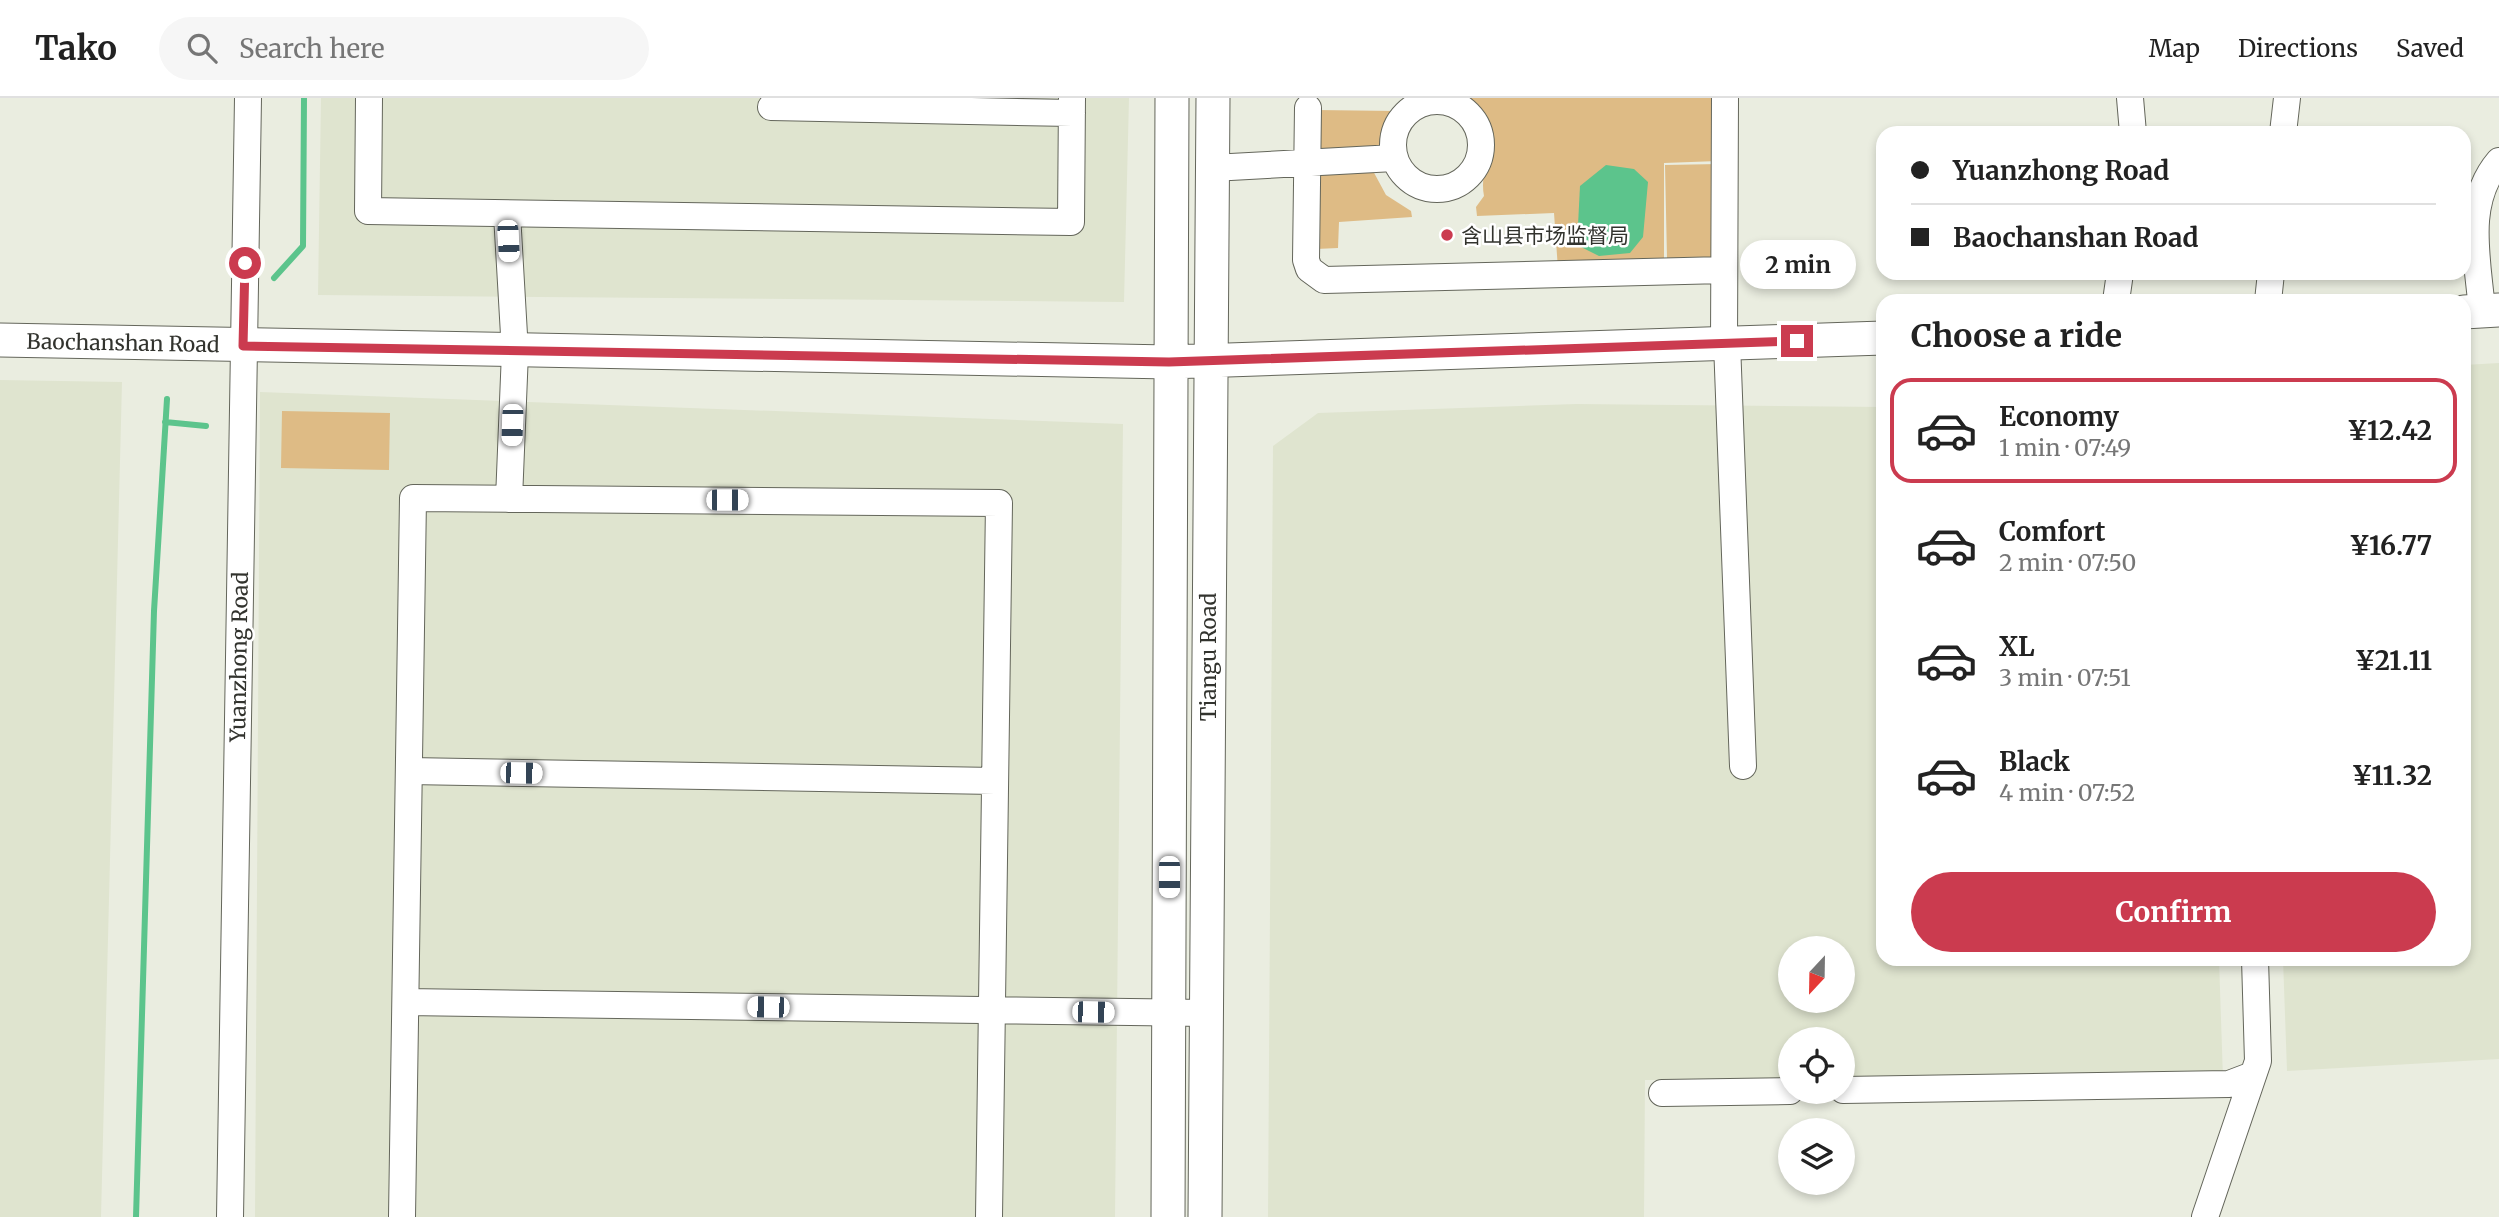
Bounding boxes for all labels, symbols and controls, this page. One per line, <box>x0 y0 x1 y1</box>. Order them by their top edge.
search box <box>159 17 649 80</box>
text: Tako <box>35 28 117 69</box>
icon: search <box>183 29 221 67</box>
text: Search here <box>239 32 385 65</box>
text: Map <box>2149 33 2200 64</box>
text: Directions <box>2238 33 2358 64</box>
text: Saved <box>2396 33 2464 64</box>
text: Yuanzhong Road <box>1953 154 2169 187</box>
car <box>497 219 520 263</box>
text: Baochanshan Road <box>1953 221 2199 254</box>
place label: 含山县市场监督局 <box>1461 222 1629 249</box>
marker: 含山县市场监督局 <box>1439 227 1455 243</box>
callout: 2 min <box>1739 240 1855 288</box>
route start <box>229 247 261 279</box>
text: 2 min <box>1765 250 1831 279</box>
text: Choose a ride <box>1911 316 2122 356</box>
route end <box>1781 325 1813 357</box>
street label: Baochanshan Road <box>26 328 220 358</box>
icon: car <box>1915 399 1978 462</box>
text: Economy <box>1999 400 2119 433</box>
car <box>501 404 524 446</box>
text: ¥12.42 <box>2347 414 2432 447</box>
text: 1 min · 07:49 <box>1999 433 2131 462</box>
car <box>707 490 749 511</box>
icon: car <box>1915 514 1978 577</box>
text: Comfort <box>1999 515 2105 548</box>
text: ¥16.77 <box>2349 529 2432 562</box>
text: 2 min · 07:50 <box>1999 548 2136 577</box>
street label: Yuanzhong Road <box>224 571 254 743</box>
street label: Tiangu Road <box>1195 592 1222 721</box>
icon: car <box>1915 629 1978 692</box>
text: XL <box>1999 630 2035 663</box>
text: ¥21.11 <box>2355 644 2432 677</box>
text: 3 min · 07:51 <box>1999 663 2131 692</box>
icon: car <box>1915 744 1978 807</box>
text: Black <box>1999 745 2070 778</box>
text: ¥11.32 <box>2352 759 2432 792</box>
car <box>500 762 543 784</box>
text: 4 min · 07:52 <box>1999 778 2135 807</box>
car <box>1159 856 1180 898</box>
button: Confirm <box>1911 872 2436 952</box>
north arrow <box>1778 936 1855 1013</box>
map controls <box>1778 936 1855 1195</box>
car <box>747 996 790 1018</box>
car <box>1072 1001 1115 1023</box>
button: locate <box>1778 1027 1855 1104</box>
button: layers <box>1778 1118 1855 1195</box>

